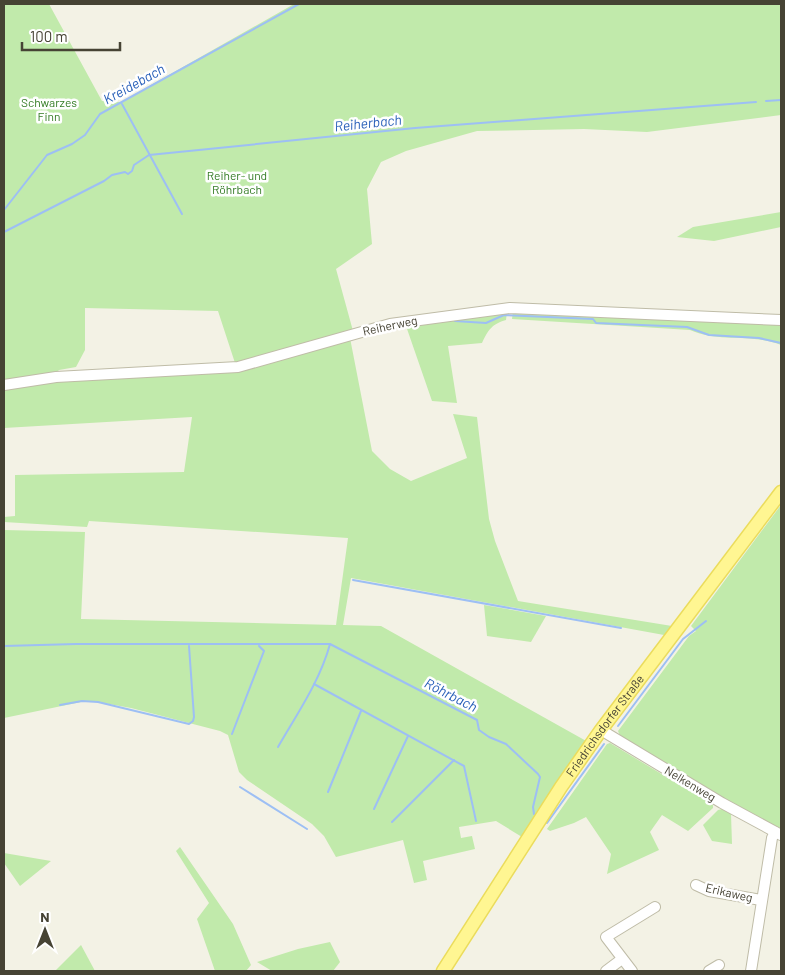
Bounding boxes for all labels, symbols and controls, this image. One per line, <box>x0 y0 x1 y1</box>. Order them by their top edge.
scale bar <box>22 20 120 52</box>
text: 100 m <box>30 27 68 45</box>
water label: Kreidebach <box>100 60 167 107</box>
park label: Schwarzes Finn <box>21 95 77 123</box>
water label: Reiherbach <box>333 111 402 134</box>
park label: Reiher- und Röhrbach <box>207 168 267 196</box>
street label: Reiherweg <box>361 312 418 338</box>
street label: Friedrichsdorfer Straße <box>563 672 646 779</box>
water label: Röhrbach <box>422 674 480 715</box>
street label: Nelkenweg <box>662 762 719 804</box>
street label: Erikaweg <box>704 880 754 904</box>
north arrow <box>20 905 70 955</box>
text: N <box>40 908 50 925</box>

